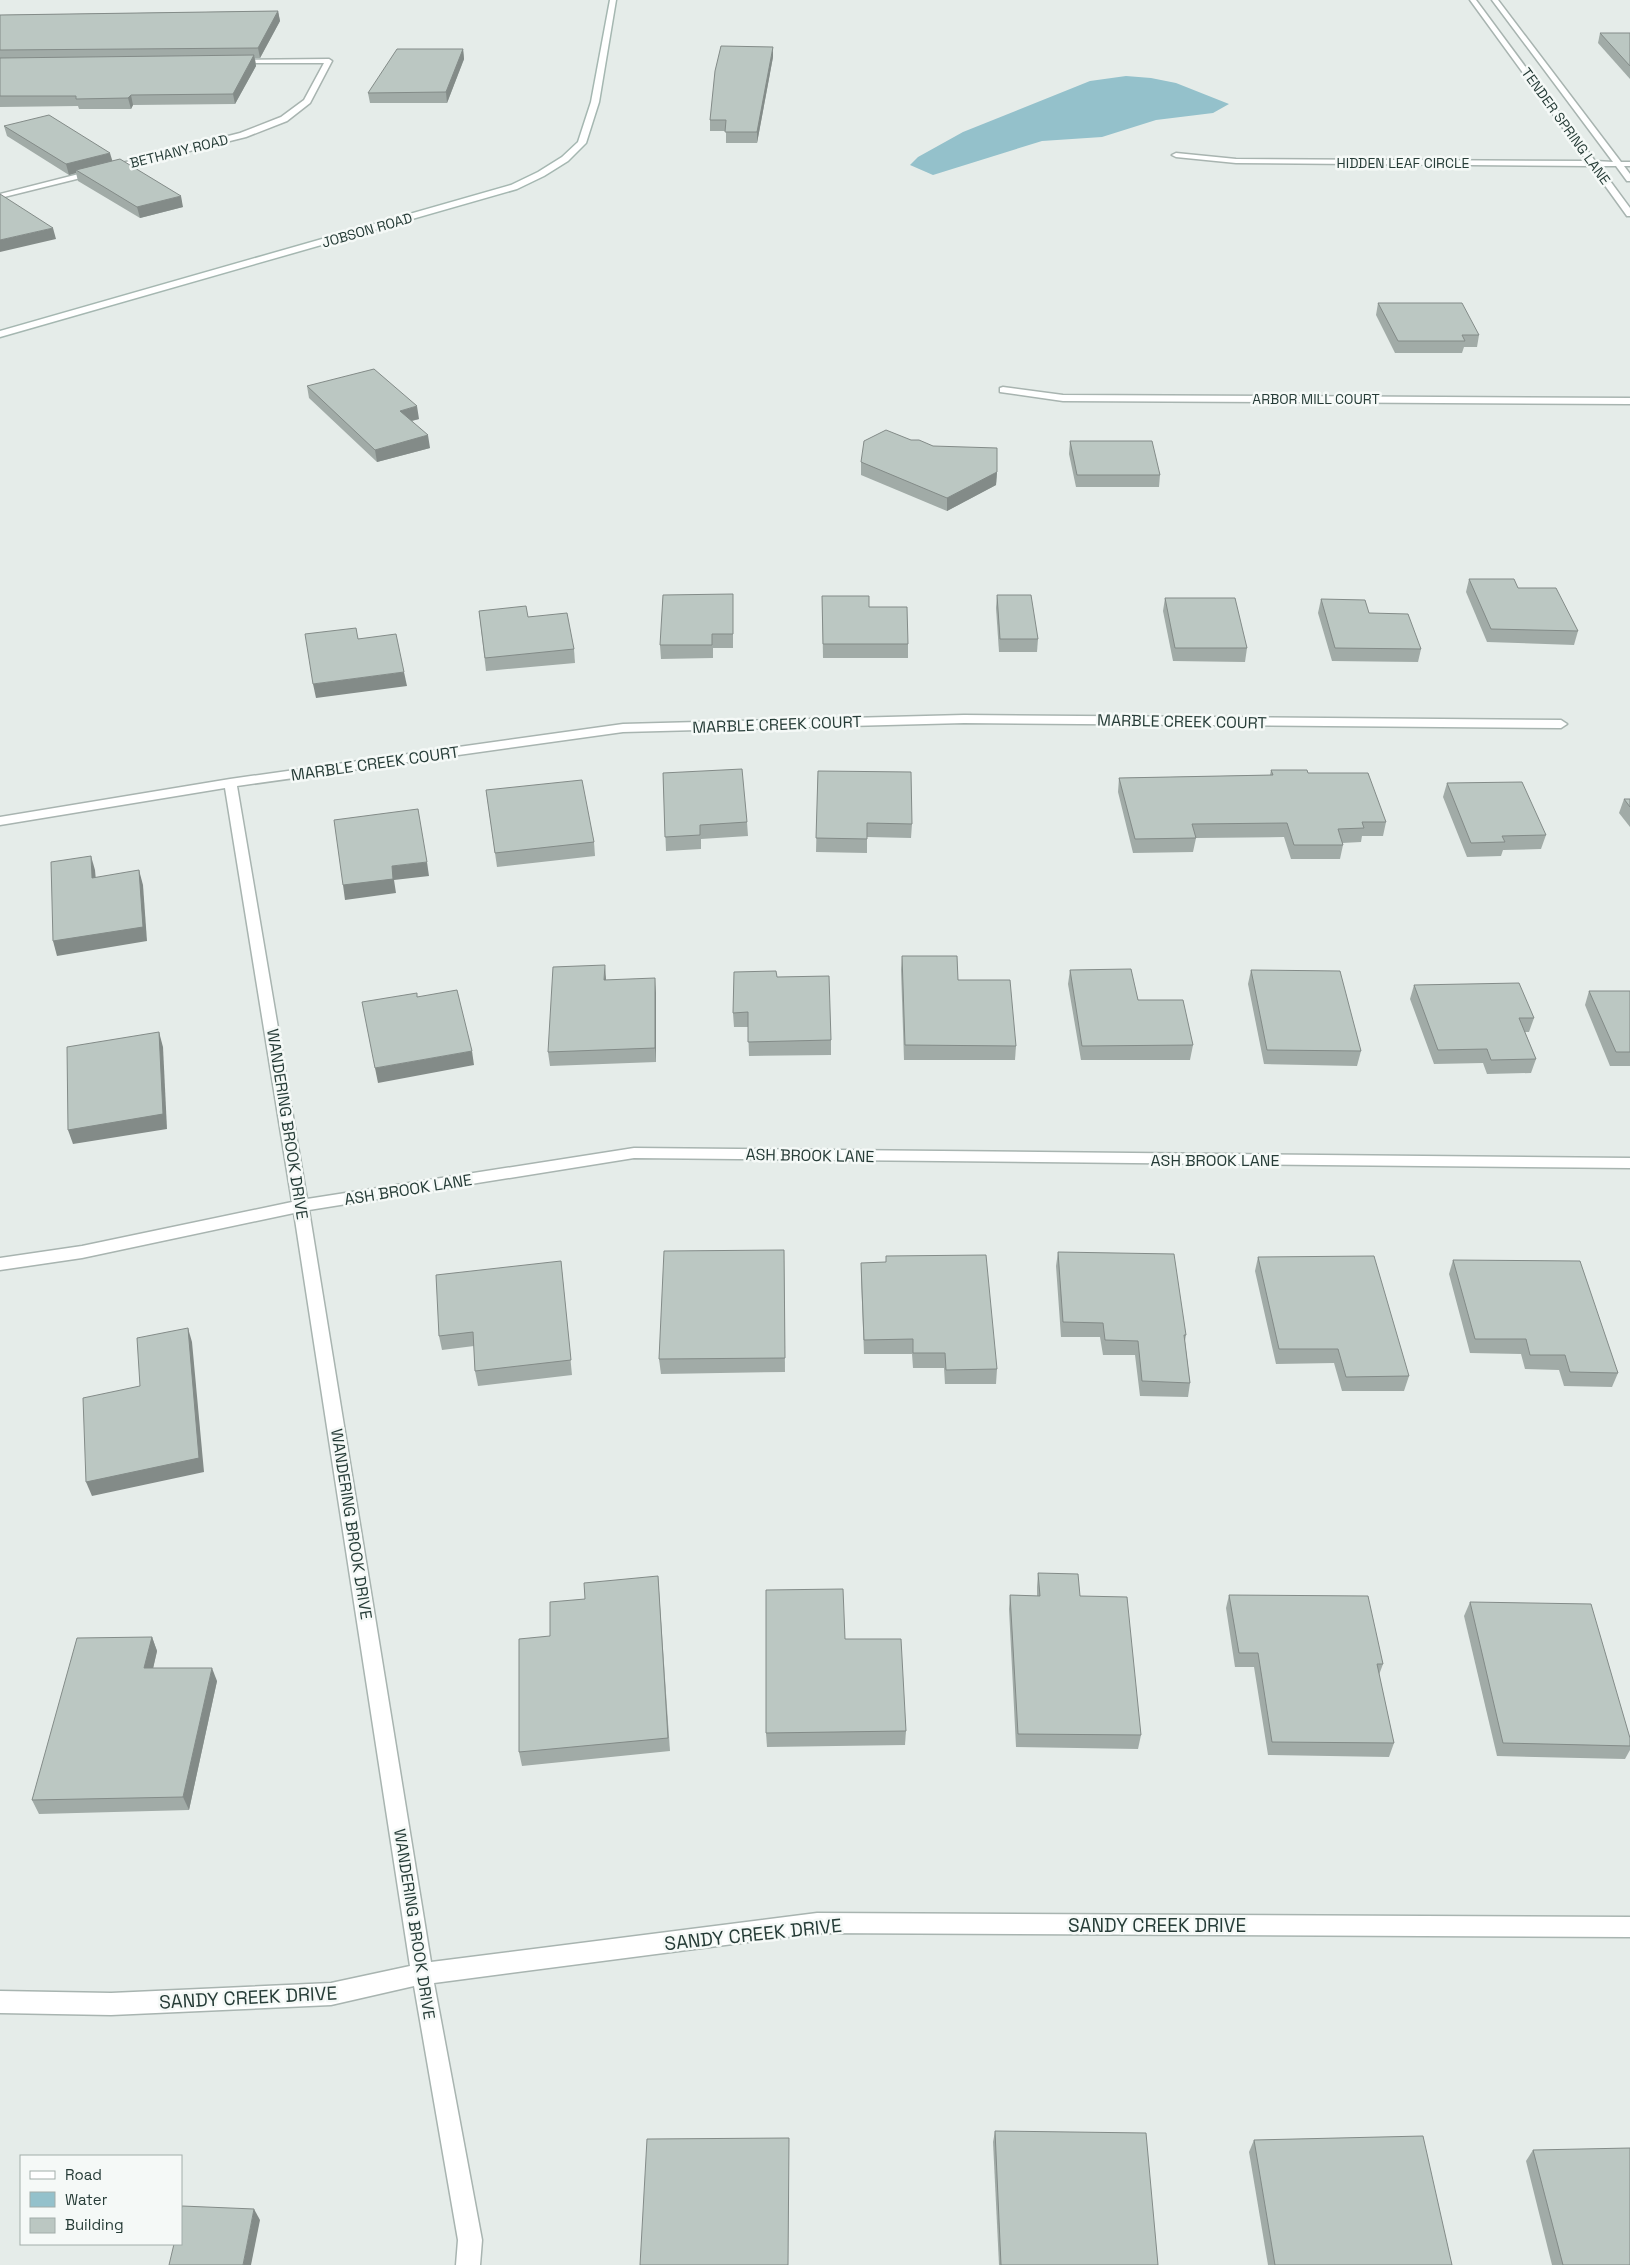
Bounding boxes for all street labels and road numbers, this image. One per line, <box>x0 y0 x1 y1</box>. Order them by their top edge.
street label: TENDER SPRING LANE <box>1518 64 1614 188</box>
street label: BETHANY ROAD <box>128 130 230 172</box>
street label: HIDDEN LEAF CIRCLE <box>1337 154 1470 172</box>
street label: JOBSON ROAD <box>320 208 414 252</box>
street label: ARBOR MILL COURT <box>1252 390 1380 408</box>
street label: MARBLE CREEK COURT <box>1097 710 1267 733</box>
street label: MARBLE CREEK COURT <box>692 711 862 738</box>
street label: MARBLE CREEK COURT <box>290 741 461 786</box>
street label: WANDERING BROOK DRIVE <box>262 1027 313 1221</box>
street label: ASH BROOK LANE <box>745 1144 875 1167</box>
street label: ASH BROOK LANE <box>1151 1150 1279 1171</box>
street label: ASH BROOK LANE <box>343 1169 473 1210</box>
street label: WANDERING BROOK DRIVE <box>326 1427 377 1621</box>
street label: WANDERING BROOK DRIVE <box>389 1827 440 2021</box>
street label: SANDY CREEK DRIVE <box>663 1913 843 1956</box>
street label: SANDY CREEK DRIVE <box>1068 1913 1246 1938</box>
street label: SANDY CREEK DRIVE <box>158 1980 338 2015</box>

